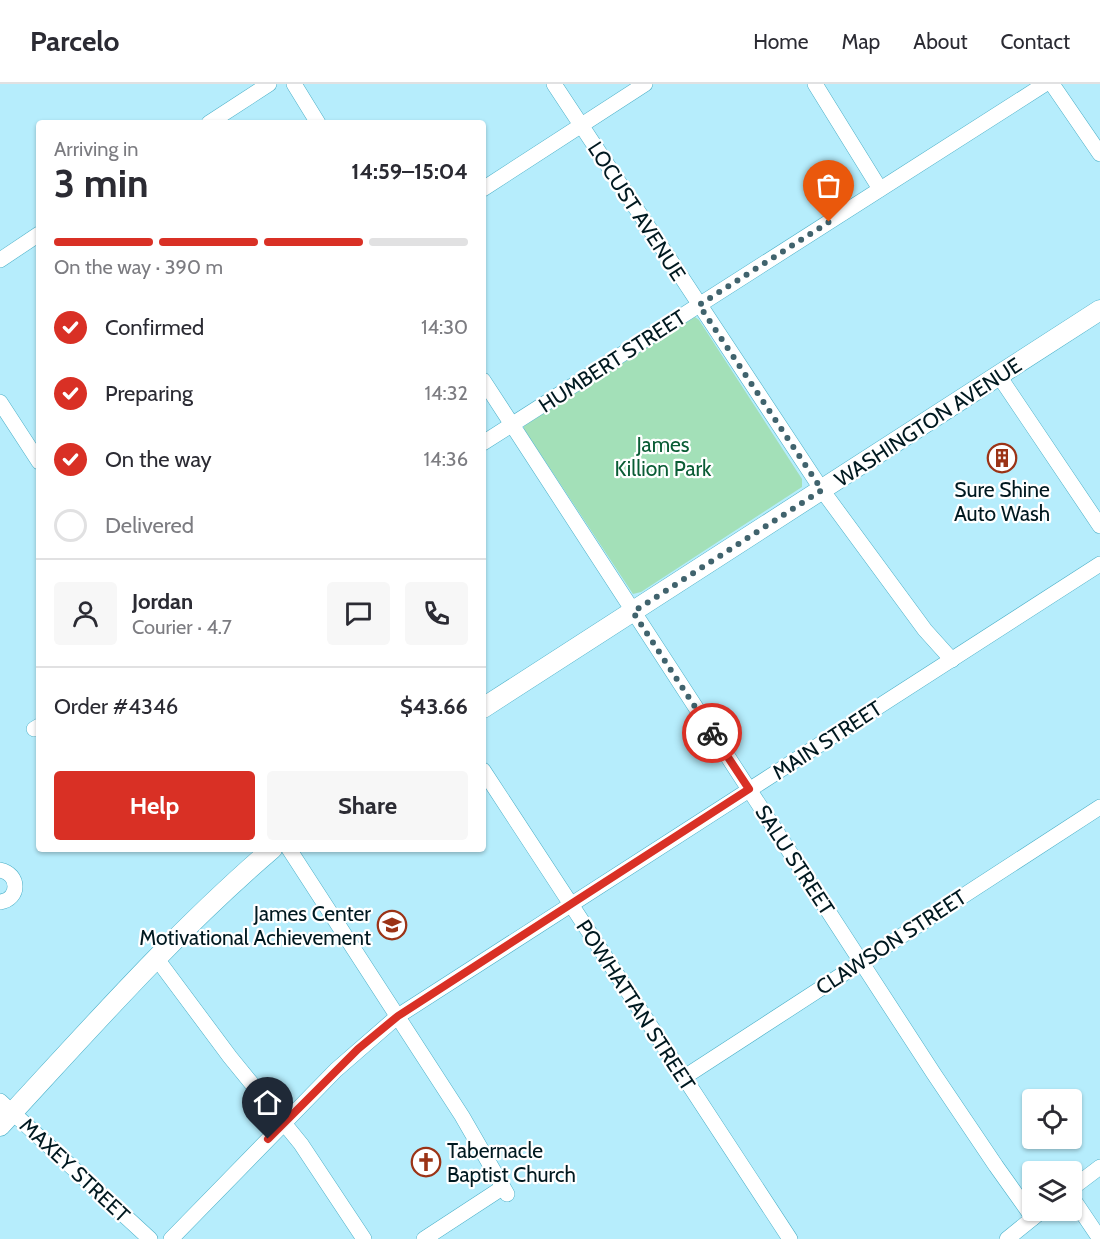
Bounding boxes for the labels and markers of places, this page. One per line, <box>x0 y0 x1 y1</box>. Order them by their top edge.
pin <box>803 160 854 222</box>
building icon: Sure Shine Auto Wash <box>986 442 1018 474</box>
place label: Sure Shine Auto Wash <box>954 477 1050 526</box>
place label: James Center Motivational Achievement <box>139 901 371 950</box>
school or university icon: James Center Motivational Achievement <box>376 909 408 941</box>
pin <box>242 1077 293 1139</box>
place label: Tabernacle Baptist Church <box>447 1138 576 1187</box>
church icon: Tabernacle Baptist Church <box>410 1146 442 1178</box>

